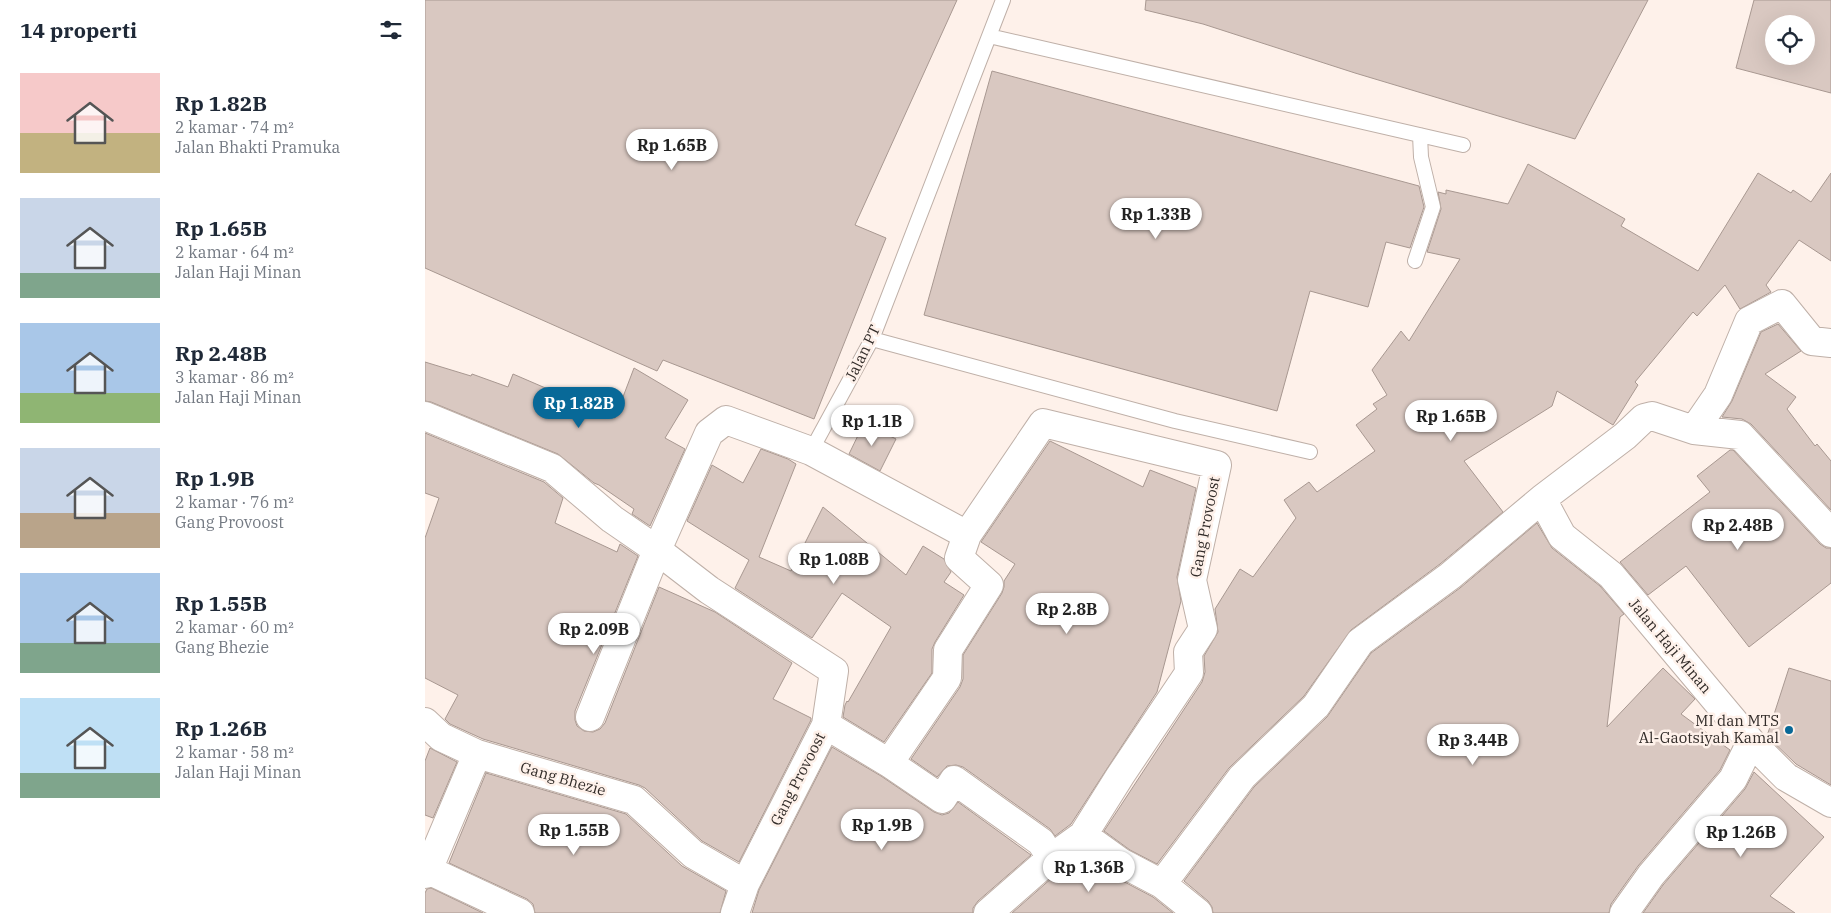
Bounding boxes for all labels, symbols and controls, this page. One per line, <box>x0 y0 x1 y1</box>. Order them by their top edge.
map controls <box>1765 15 1815 65</box>
button: locate <box>1765 15 1815 65</box>
text: 14 properti <box>20 16 137 44</box>
icon: filters <box>377 16 405 44</box>
text: Rp 1.82B <box>175 89 267 117</box>
icon: home <box>60 93 120 153</box>
text: 2 kamar · 74 m² <box>175 117 294 137</box>
pin: Rp 1.65B <box>620 128 724 171</box>
text: Rp 1.65B <box>637 135 707 155</box>
text: Jalan Bhakti Pramuka <box>175 137 340 157</box>
pin: Rp 1.33B <box>1104 198 1208 240</box>
text: Rp 1.33B <box>1121 204 1191 224</box>
text: Rp 1.65B <box>175 214 267 242</box>
icon: home <box>60 218 120 278</box>
text: 2 kamar · 64 m² <box>175 242 294 262</box>
text: Jalan Haji Minan <box>175 262 302 282</box>
street label: Jalan PT <box>841 322 884 384</box>
text: Rp 2.48B <box>175 339 267 367</box>
icon: home <box>60 343 120 403</box>
text: 3 kamar · 86 m² <box>175 367 294 387</box>
pin: Rp 1.82B <box>527 386 631 429</box>
text: Jalan Haji Minan <box>175 387 302 407</box>
text: Rp 1.82B <box>544 393 614 413</box>
pin: Rp 1.65B <box>1399 400 1503 442</box>
pin: Rp 1.1B <box>826 404 918 447</box>
text: Rp 1.65B <box>1416 406 1486 426</box>
text: Rp 1.1B <box>842 411 902 431</box>
text: Rp 1.9B <box>175 464 255 492</box>
icon: home <box>60 468 120 528</box>
street label: Gang Provoost <box>1185 475 1224 579</box>
text: 2 kamar · 76 m² <box>175 492 294 512</box>
pin: Rp 2.48B <box>1686 508 1790 551</box>
text: Gang Provoost <box>175 512 284 532</box>
text: Rp 2.48B <box>1703 515 1773 535</box>
pin: Rp 1.08B <box>782 542 886 585</box>
text: Rp 1.08B <box>799 549 869 569</box>
text: Rp 1.55B <box>175 589 267 617</box>
pin: Rp 2.8B <box>1021 592 1113 635</box>
icon: home <box>60 593 120 653</box>
street label: Jalan Haji Minan <box>1625 594 1716 698</box>
text: Rp 2.8B <box>1037 599 1097 619</box>
pin: Rp 2.09B <box>542 612 646 655</box>
text: 2 kamar · 60 m² <box>175 617 294 637</box>
text: Rp 2.09B <box>559 619 629 639</box>
text: Gang Bhezie <box>175 637 269 657</box>
place label: MI dan MTS Al-Gaotsiyah Kamal <box>1639 711 1779 747</box>
text: Rp 1.26B <box>175 714 267 742</box>
icon: home <box>60 718 120 778</box>
pin: Rp 3.44B <box>1421 724 1525 766</box>
marker: MI dan MTS Al-Gaotsiyah Kamal <box>1783 724 1795 736</box>
street label: Gang Provoost <box>766 729 829 829</box>
text: Rp 3.44B <box>1438 730 1508 750</box>
text: 2 kamar · 58 m² <box>175 742 294 762</box>
street label: Gang Bhezie <box>518 757 608 800</box>
text: Jalan Haji Minan <box>175 762 302 782</box>
pin: Rp 1.9B <box>836 808 928 851</box>
pin: Rp 1.55B <box>522 814 626 856</box>
text: Rp 1.9B <box>852 815 912 835</box>
pin: Rp 1.26B <box>1689 816 1793 858</box>
text: Rp 1.55B <box>539 820 609 840</box>
text: Rp 1.26B <box>1706 822 1776 842</box>
pin: Rp 1.36B <box>1037 850 1141 893</box>
text: Rp 1.36B <box>1054 857 1124 877</box>

